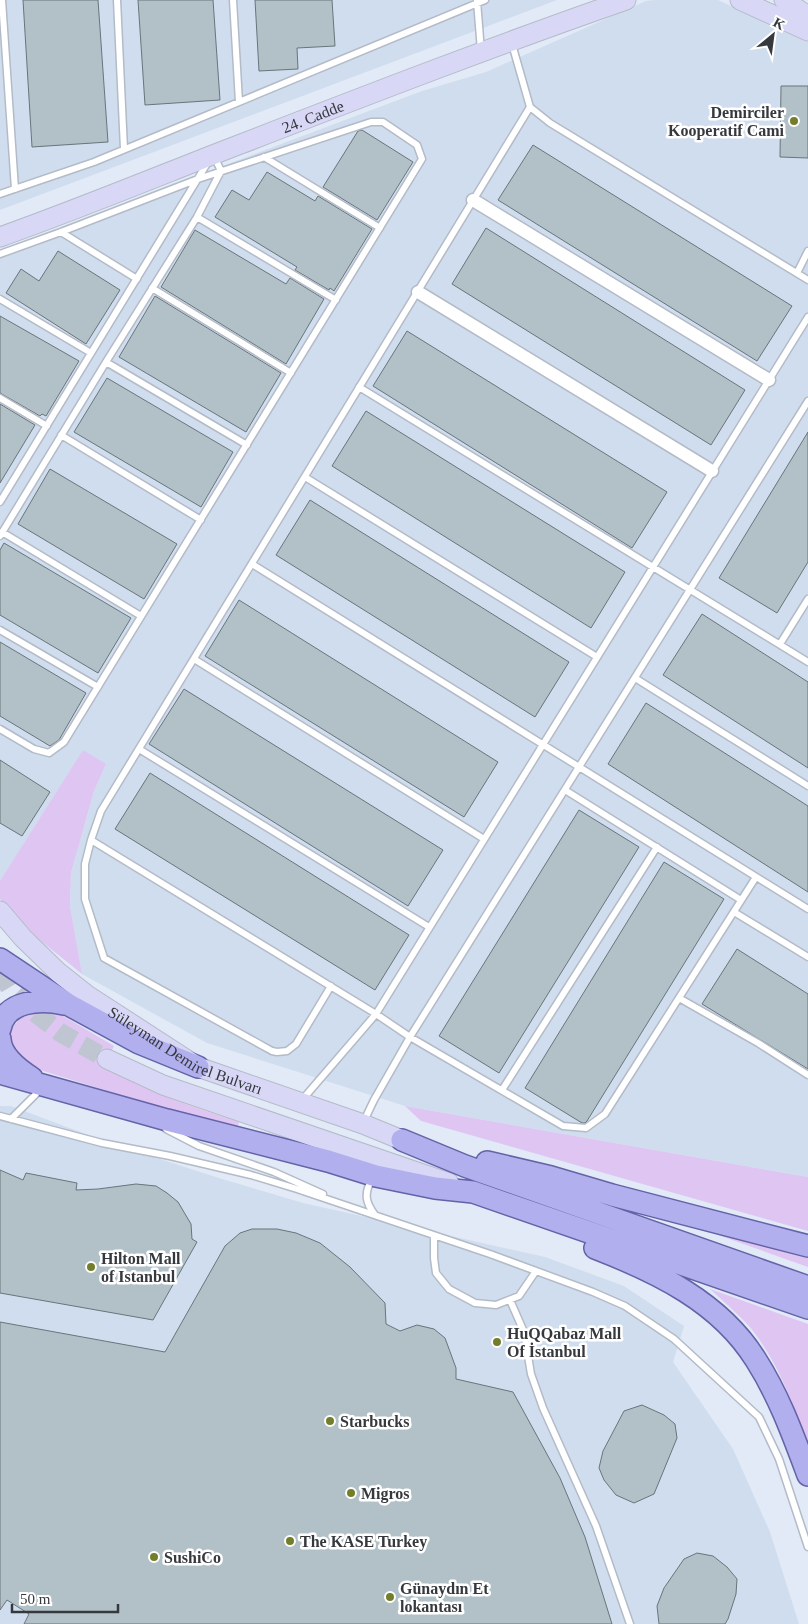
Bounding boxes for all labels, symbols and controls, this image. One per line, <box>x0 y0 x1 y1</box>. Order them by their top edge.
north arrow <box>748 10 798 60</box>
text: K <box>771 15 788 33</box>
street label: 24. Cadde <box>279 97 346 136</box>
place label: Demirciler Kooperatif Cami <box>668 104 785 140</box>
marker: Demirciler Kooperatif Cami <box>788 115 800 127</box>
street label: Süleyman Demirel Bulvarı <box>105 1003 265 1097</box>
place label: Hilton Mall of Istanbul <box>101 1250 181 1285</box>
marker: Hilton Mall of Istanbul <box>85 1261 97 1273</box>
place label: HuQQabaz Mall Of İstanbul <box>507 1325 622 1360</box>
marker: HuQQabaz Mall Of İstanbul <box>491 1336 503 1348</box>
place label: Starbucks <box>340 1413 409 1430</box>
marker: Starbucks <box>324 1415 336 1427</box>
place label: Migros <box>361 1485 410 1503</box>
marker: Migros <box>345 1487 357 1499</box>
place label: The KASE Turkey <box>300 1533 427 1551</box>
marker: The KASE Turkey <box>284 1535 296 1547</box>
place label: SushiCo <box>164 1549 221 1566</box>
marker: SushiCo <box>148 1551 160 1563</box>
place label: Günaydın Et lokantası <box>400 1580 489 1615</box>
scale bar <box>12 1582 119 1614</box>
text: 50 m <box>20 1591 51 1607</box>
marker: Günaydın Et lokantası <box>384 1591 396 1603</box>

